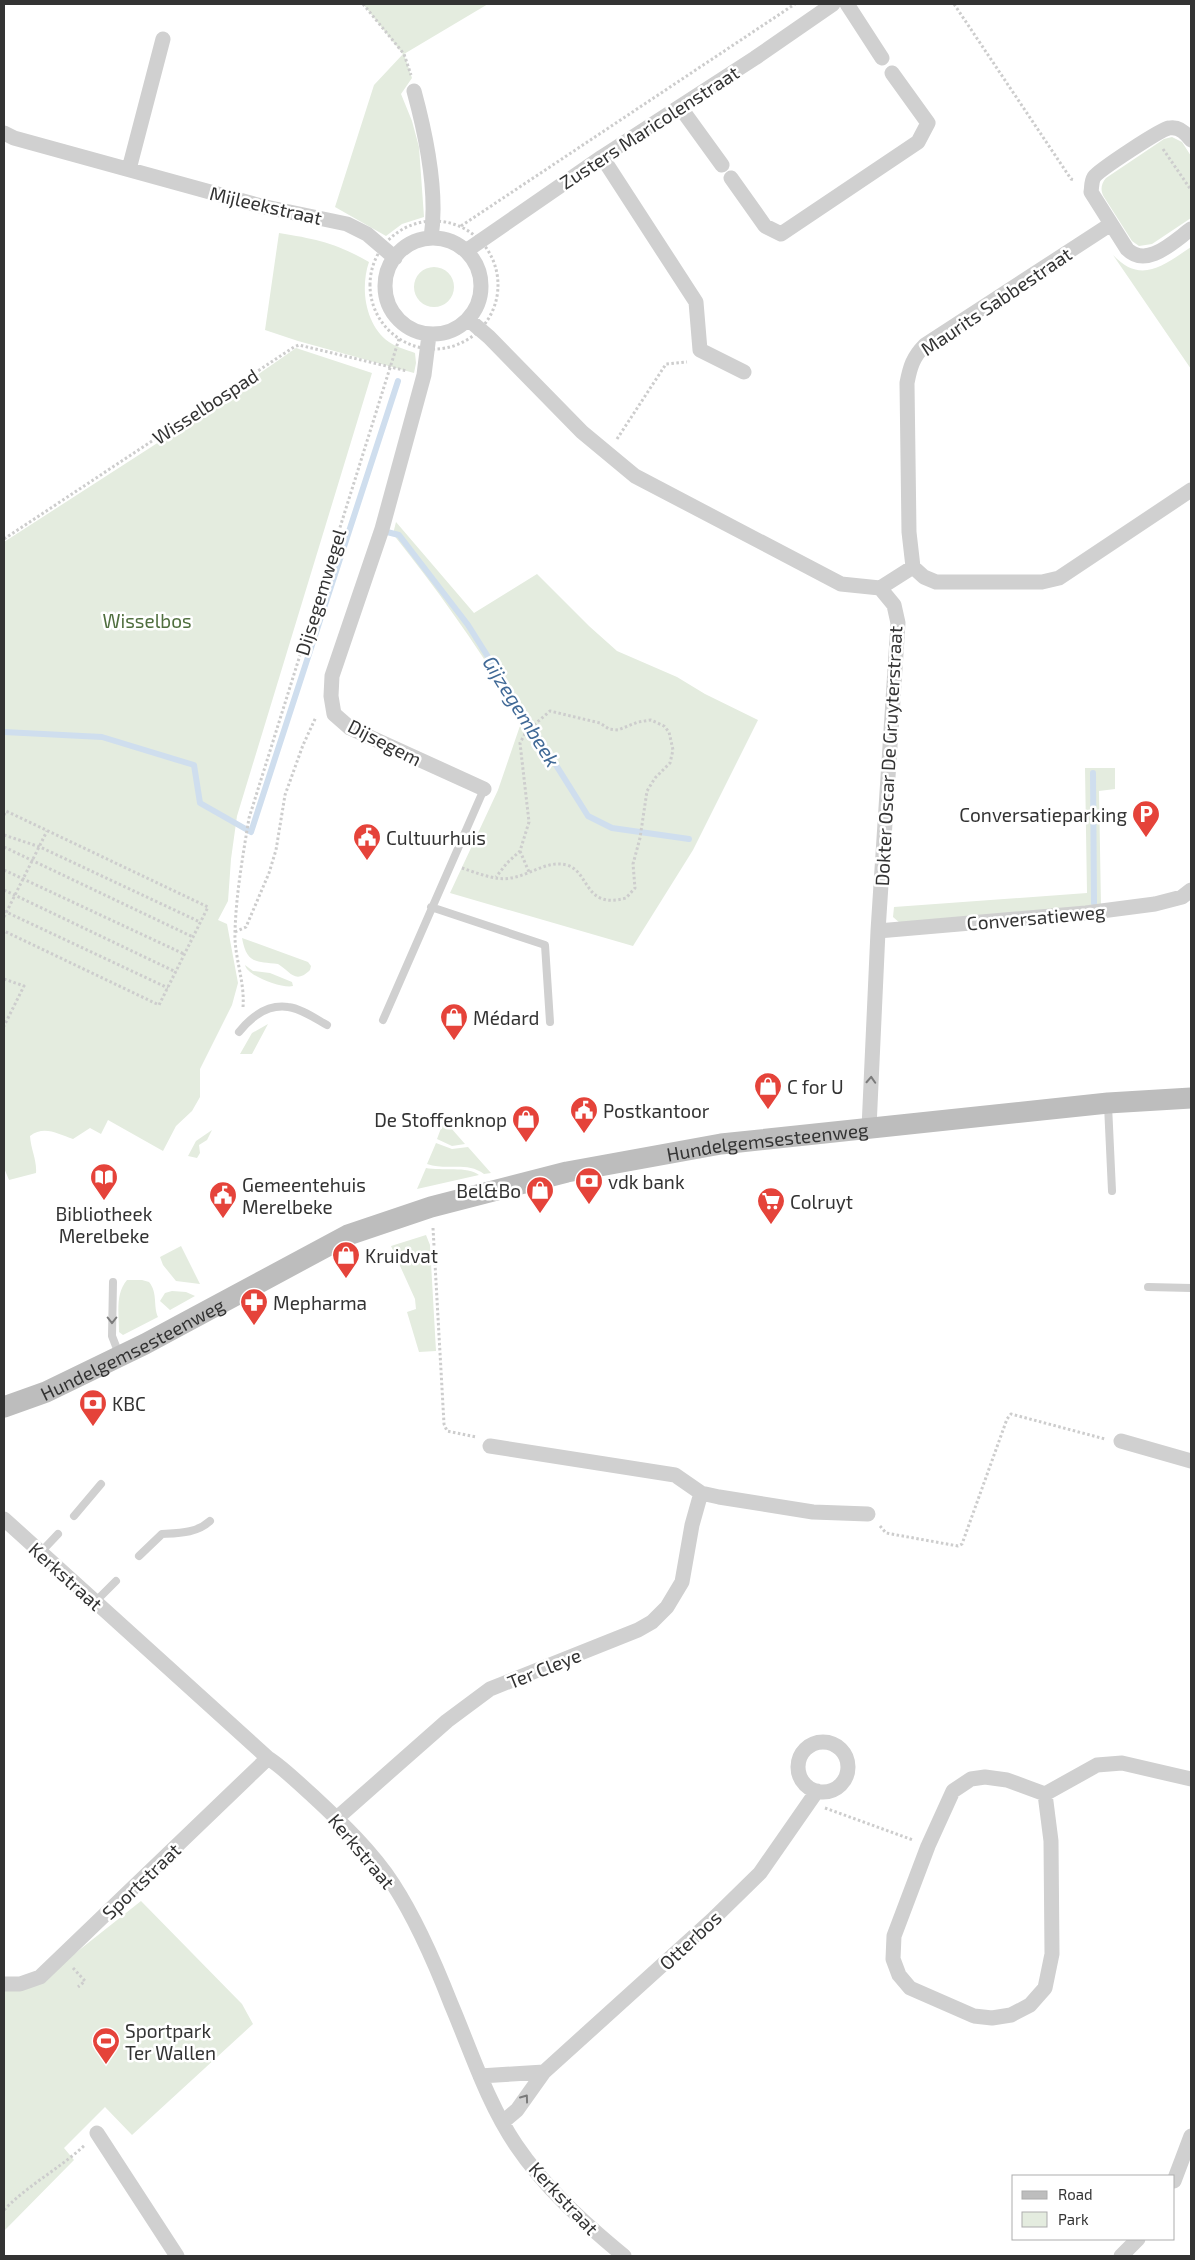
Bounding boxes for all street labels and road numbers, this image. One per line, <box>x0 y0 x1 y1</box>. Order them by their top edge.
street label: Zusters Maricolenstraat <box>555 60 743 194</box>
street label: Mijleekstraat <box>208 181 324 229</box>
street label: Maurits Sabbestraat <box>916 242 1076 360</box>
street label: Wisselbospad <box>148 363 262 449</box>
street label: Dijsegemwegel <box>290 525 350 658</box>
street label: Dokter Oscar De Gruyterstraat <box>870 625 906 887</box>
street label: Dijsegem <box>344 714 426 770</box>
street label: Conversatieweg <box>966 899 1107 935</box>
street label: Hundelgemsesteenweg <box>665 1117 870 1165</box>
street label: Hundelgemsesteenweg <box>36 1292 228 1405</box>
street label: Kerkstraat <box>24 1537 108 1615</box>
street label: Ter Cleye <box>504 1643 584 1693</box>
street label: Kerkstraat <box>324 1809 400 1893</box>
street label: Sportstraat <box>97 1838 185 1924</box>
street label: Otterbos <box>654 1906 726 1974</box>
street label: Kerkstraat <box>525 2157 603 2239</box>

